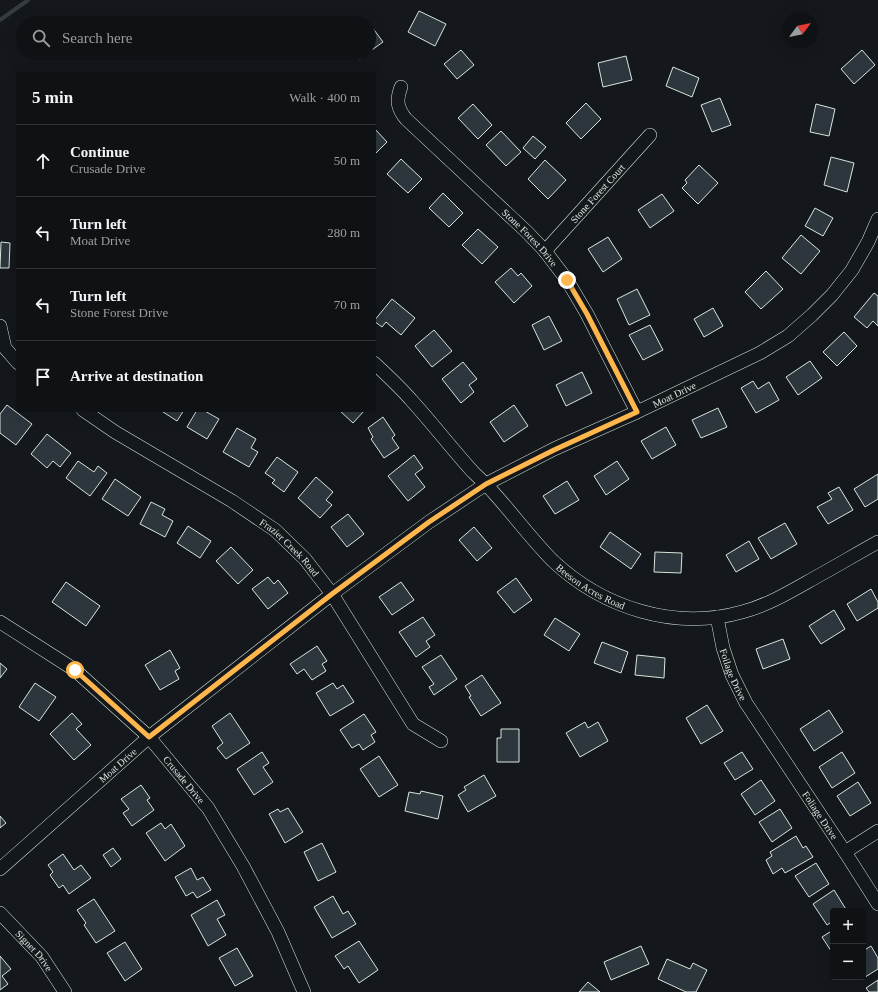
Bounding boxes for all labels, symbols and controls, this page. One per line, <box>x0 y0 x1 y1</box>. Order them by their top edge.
north arrow <box>782 12 818 48</box>
search box <box>16 16 376 60</box>
icon: search <box>30 27 52 49</box>
text: Search here <box>62 30 132 46</box>
text: 5 min <box>32 88 73 107</box>
text: Walk · 400 m <box>289 90 360 105</box>
text: Continue <box>70 144 129 160</box>
icon: ahead <box>32 150 54 172</box>
text: 50 m <box>334 153 360 168</box>
text: Crusade Drive <box>70 161 145 176</box>
street label: Stone Forest Court <box>568 162 627 225</box>
street label: Stone Forest Drive <box>500 207 560 269</box>
text: Turn left <box>70 216 127 232</box>
icon: left <box>32 222 54 244</box>
text: 280 m <box>327 225 360 240</box>
text: Moat Drive <box>70 233 130 248</box>
route end <box>558 271 576 289</box>
text: Turn left <box>70 288 127 304</box>
icon: left <box>32 294 54 316</box>
text: 70 m <box>334 297 360 312</box>
text: Stone Forest Drive <box>70 305 168 320</box>
icon: arrive <box>32 366 54 388</box>
text: Arrive at destination <box>70 368 203 384</box>
street label: Moat Drive <box>651 379 698 410</box>
street label: Frazier Creek Road <box>258 516 321 578</box>
street label: Beeson Acres Road <box>554 562 627 611</box>
street label: Foilage Drive <box>718 647 749 703</box>
route start <box>66 661 84 679</box>
street label: Moat Drive <box>97 745 139 785</box>
street label: Crusade Drive <box>161 754 207 806</box>
street label: Foliage Drive <box>800 789 840 842</box>
map controls <box>830 908 866 980</box>
button: + <box>830 908 866 944</box>
street label: Signet Drive <box>13 928 55 974</box>
button: − <box>830 944 866 980</box>

